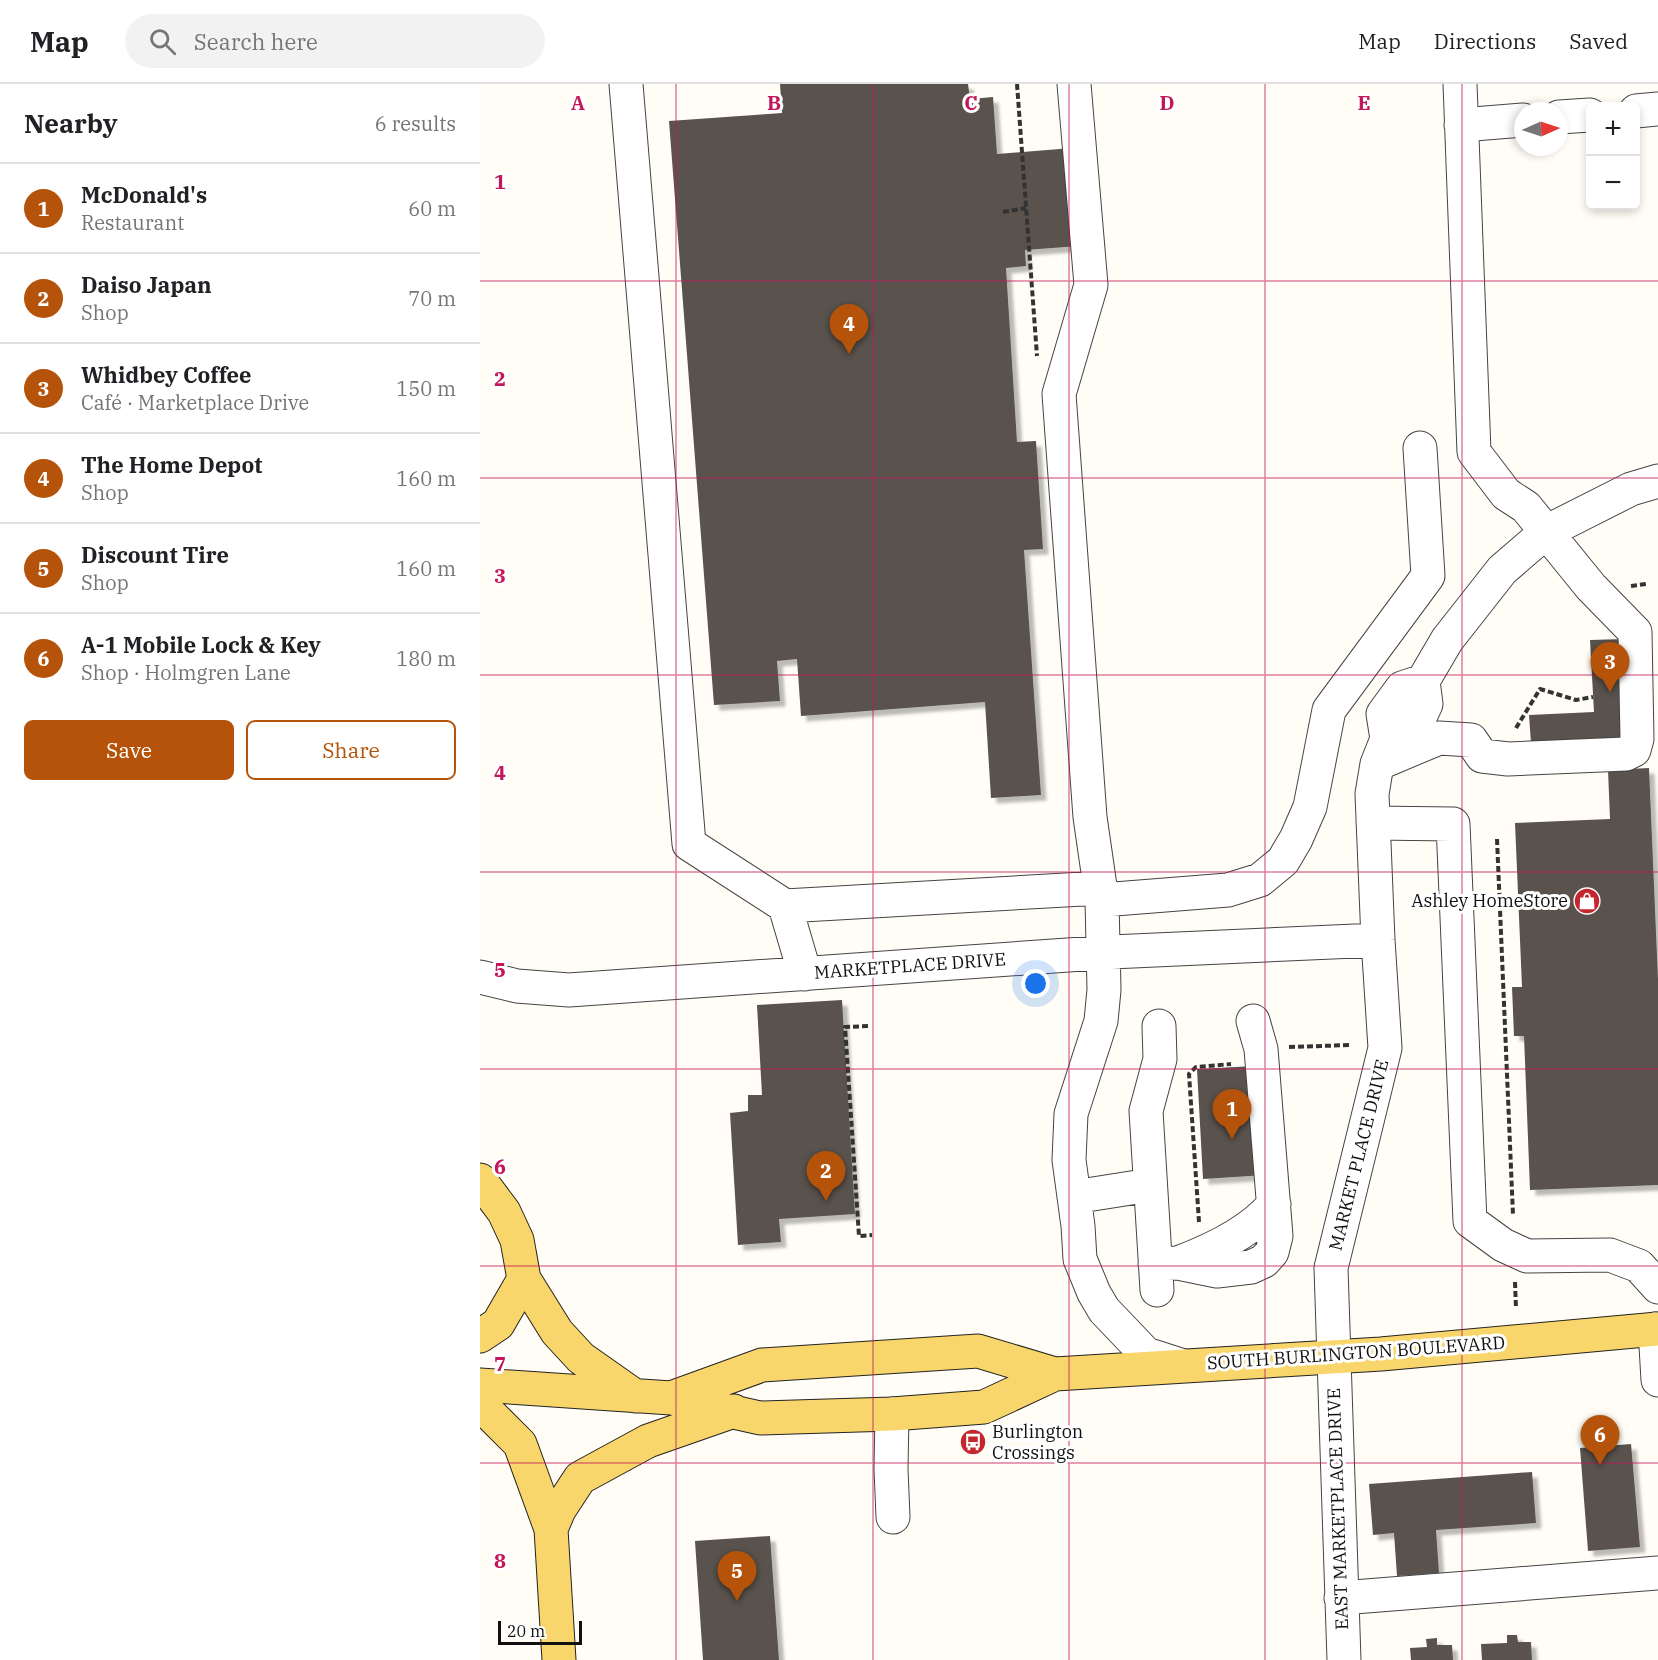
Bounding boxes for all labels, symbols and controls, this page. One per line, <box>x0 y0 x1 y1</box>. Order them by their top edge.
search box <box>125 14 545 68</box>
text: Map <box>30 23 89 60</box>
icon: search <box>146 25 179 58</box>
text: Search here <box>194 27 318 56</box>
text: Map <box>1358 27 1401 55</box>
text: Directions <box>1434 27 1536 55</box>
text: Saved <box>1569 27 1628 55</box>
text: A <box>571 89 585 116</box>
text: B <box>767 89 781 116</box>
text: C <box>964 89 978 116</box>
text: D <box>1159 89 1175 116</box>
text: E <box>1357 89 1371 116</box>
north arrow <box>1514 102 1568 156</box>
map controls <box>1586 102 1640 210</box>
button: + <box>1586 102 1640 156</box>
text: Nearby <box>24 106 118 140</box>
text: 6 results <box>375 110 456 137</box>
button: − <box>1586 156 1640 210</box>
text: 1 <box>494 168 506 195</box>
text: McDonald's <box>81 180 207 209</box>
text: 1 <box>38 195 50 222</box>
text: 60 m <box>408 195 456 222</box>
text: Restaurant <box>81 209 184 236</box>
text: Daiso Japan <box>81 270 212 299</box>
text: 2 <box>38 285 50 312</box>
text: 70 m <box>408 285 456 312</box>
text: Shop <box>81 299 129 326</box>
pin: 4 <box>830 304 868 354</box>
text: Whidbey Coffee <box>81 360 251 389</box>
text: 2 <box>494 365 506 392</box>
text: 3 <box>38 375 50 402</box>
text: 150 m <box>396 375 456 402</box>
text: Café · Marketplace Drive <box>81 389 309 416</box>
text: The Home Depot <box>81 450 262 479</box>
text: 4 <box>38 465 50 492</box>
text: 160 m <box>396 465 456 492</box>
text: Shop <box>81 479 129 506</box>
text: Discount Tire <box>81 540 229 569</box>
text: 5 <box>38 555 50 582</box>
text: 160 m <box>396 555 456 582</box>
text: 3 <box>494 562 506 589</box>
text: Shop <box>81 569 129 596</box>
text: A-1 Mobile Lock & Key <box>81 630 321 659</box>
pin: 3 <box>1590 642 1630 692</box>
text: 6 <box>38 645 50 672</box>
text: 180 m <box>396 645 456 672</box>
text: Shop · Holmgren Lane <box>81 659 291 686</box>
button: Save <box>24 720 234 780</box>
button: Share <box>246 720 456 780</box>
text: 4 <box>494 759 506 786</box>
shop icon: Ashley HomeStore <box>1572 886 1602 916</box>
place label: Ashley HomeStore <box>1411 889 1568 912</box>
street label: MARKETPLACE DRIVE <box>813 947 1007 984</box>
text: 5 <box>494 956 506 983</box>
your location <box>1021 969 1050 998</box>
street label: MARKET PLACE DRIVE <box>1324 1057 1393 1253</box>
pin: 1 <box>1212 1090 1251 1139</box>
pin: 2 <box>806 1152 846 1201</box>
text: 6 <box>494 1153 506 1180</box>
street label: SOUTH BURLINGTON BOULEVARD <box>1206 1331 1506 1374</box>
text: 7 <box>494 1350 506 1377</box>
street label: EAST MARKETPLACE DRIVE <box>1322 1388 1353 1630</box>
pin: 6 <box>1580 1416 1620 1465</box>
place label: Burlington Crossings <box>992 1420 1083 1464</box>
bus stop icon: Burlington Crossings <box>958 1427 988 1457</box>
text: 8 <box>494 1547 506 1574</box>
pin: 5 <box>718 1552 756 1601</box>
scale bar <box>498 1618 582 1646</box>
text: 20 m <box>507 1621 545 1641</box>

